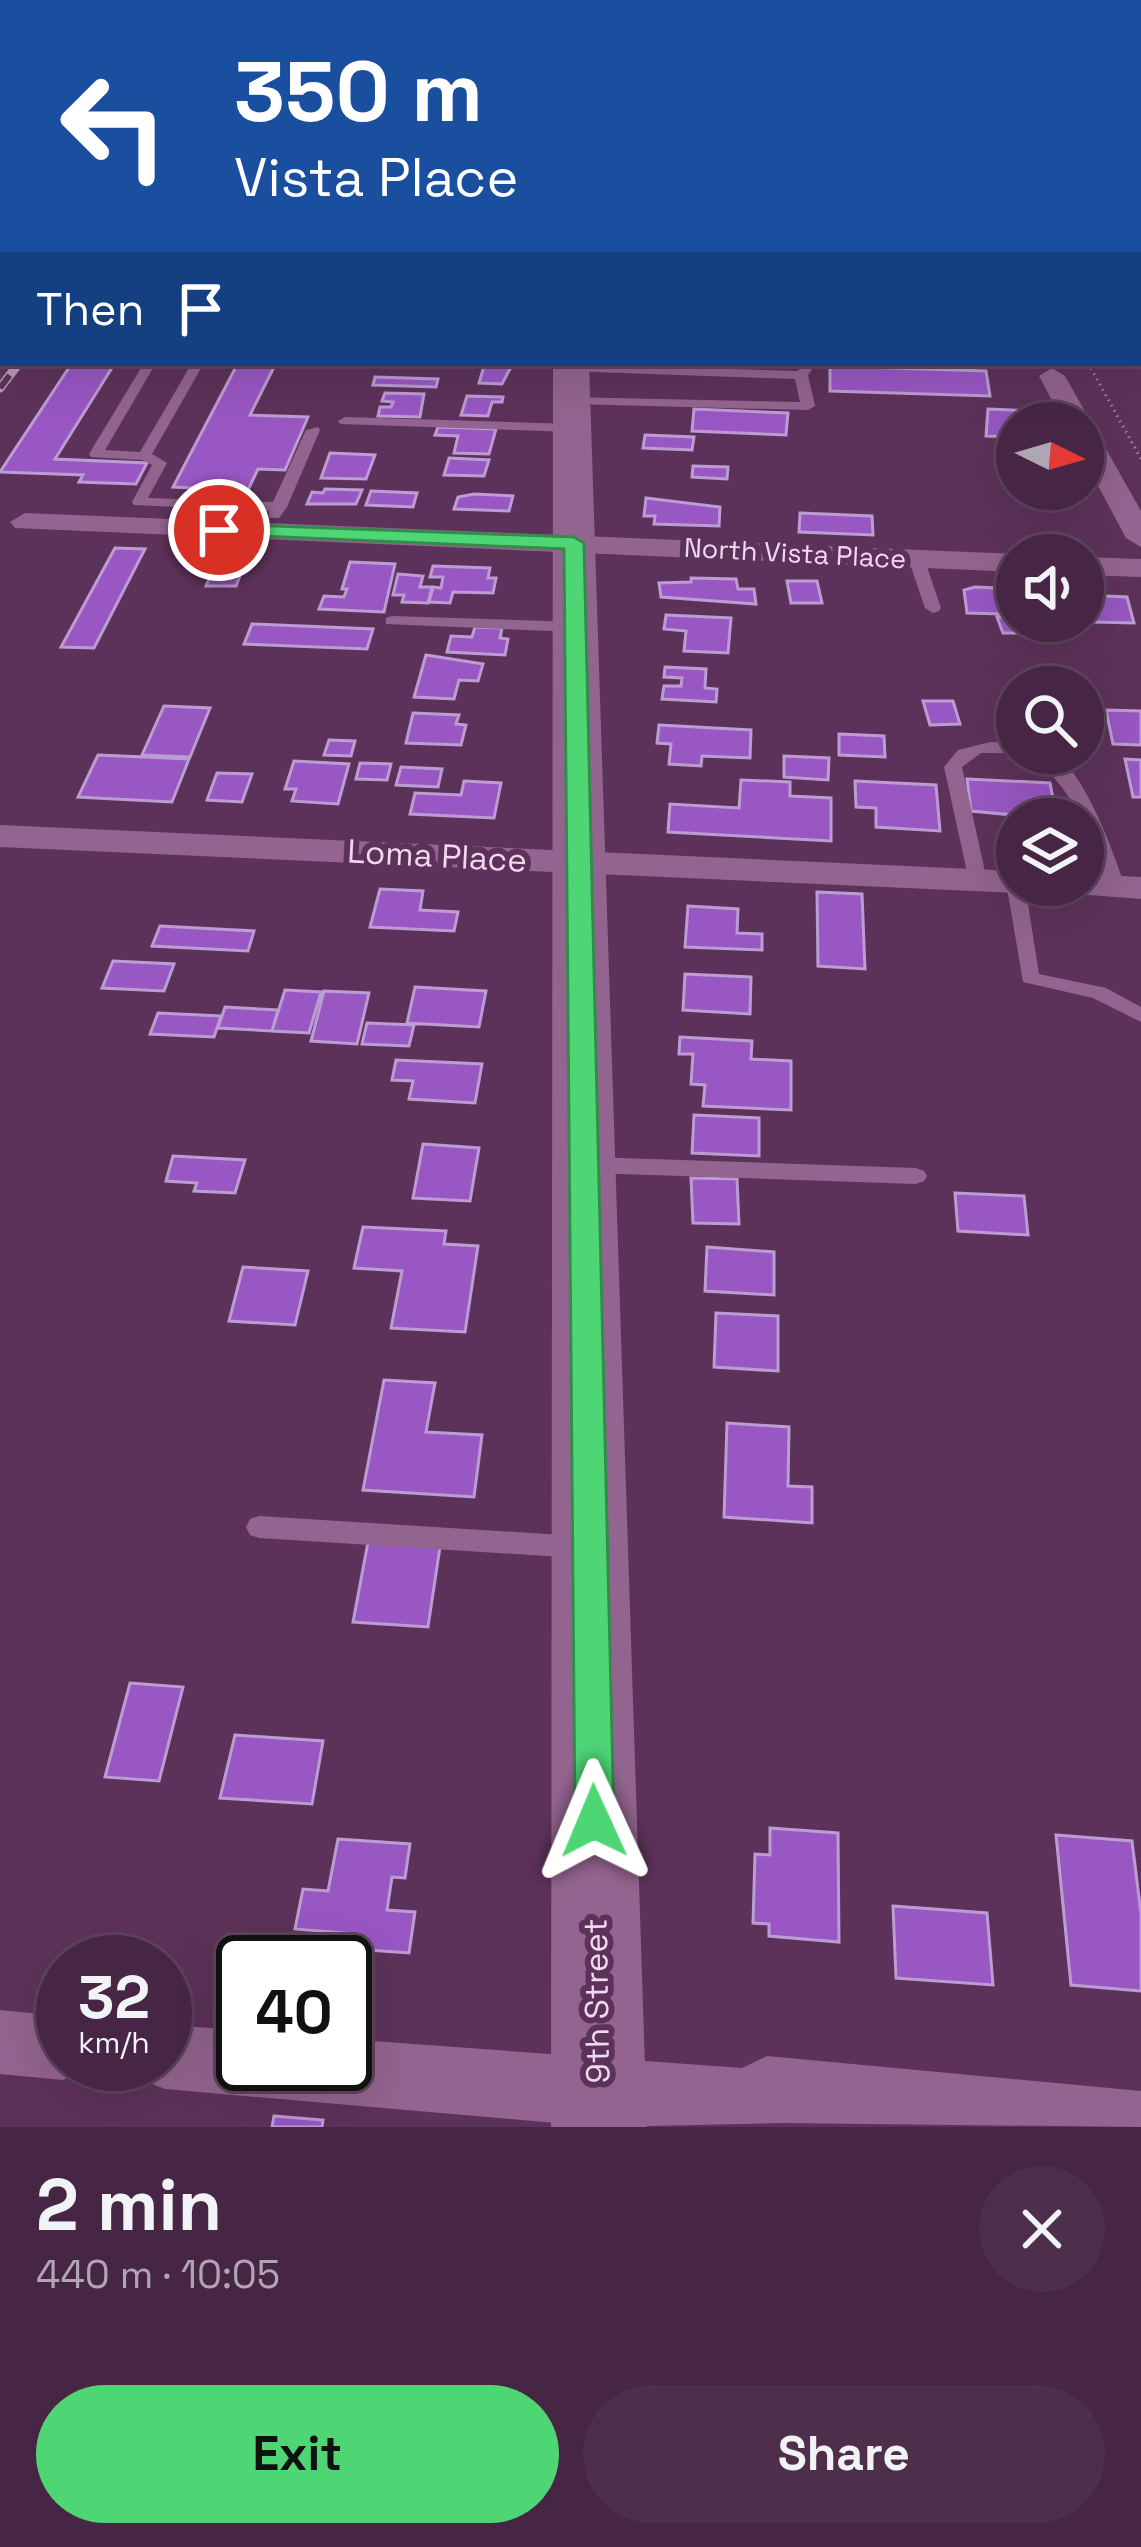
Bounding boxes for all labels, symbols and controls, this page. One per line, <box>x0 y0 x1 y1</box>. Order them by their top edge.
text: 350 m <box>234 38 483 146</box>
icon: left <box>36 48 192 204</box>
text: Vista Place <box>234 143 518 212</box>
icon: arrive <box>168 276 234 342</box>
text: Then <box>36 281 144 338</box>
north arrow <box>996 402 1104 510</box>
map controls <box>996 402 1104 906</box>
pin <box>168 479 270 581</box>
icon: arrive <box>186 497 252 563</box>
street label: North Vista Place <box>683 530 907 576</box>
button: sound <box>996 534 1104 642</box>
button: search <box>996 666 1104 774</box>
button: layers <box>996 798 1104 906</box>
street label: Loma Place <box>346 830 528 882</box>
position arrow <box>531 1758 657 1884</box>
street label: 9th Street <box>575 1918 619 2084</box>
speed limit sign: 40 <box>216 1935 372 2091</box>
text: 32 <box>78 1959 150 2036</box>
text: km/h <box>78 2023 150 2062</box>
text: 2 min <box>36 2159 222 2251</box>
button: close <box>979 2166 1105 2292</box>
text: 440 m · 10:05 <box>36 2250 280 2299</box>
button: Exit <box>36 2385 559 2523</box>
button: Share <box>583 2385 1105 2523</box>

